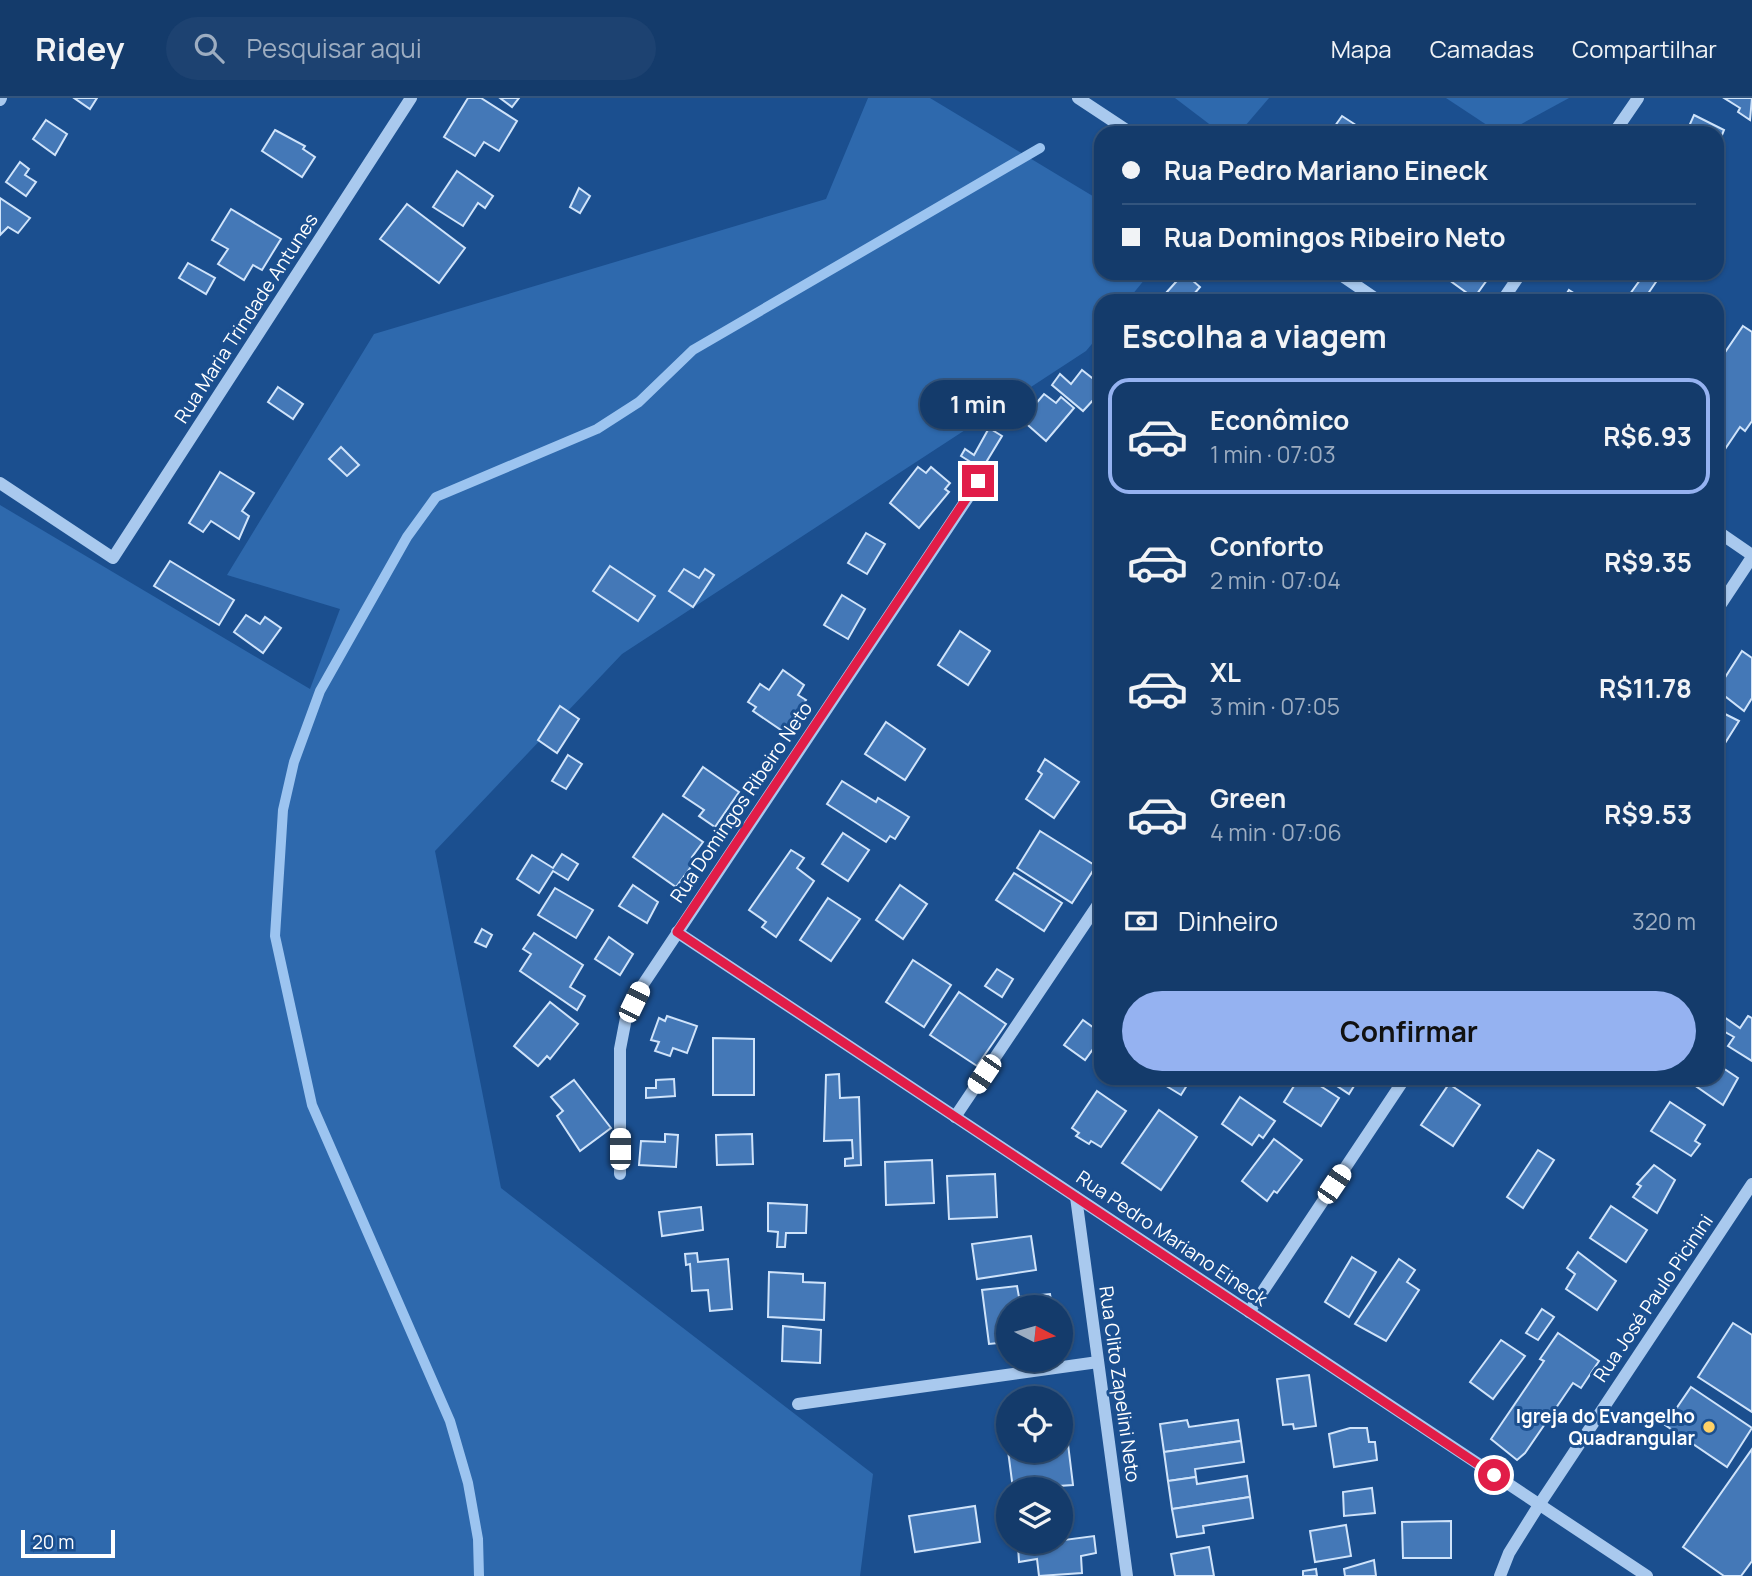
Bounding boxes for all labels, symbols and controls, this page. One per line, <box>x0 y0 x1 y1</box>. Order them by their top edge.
search box <box>166 17 656 80</box>
text: Ridey <box>35 26 124 71</box>
icon: search <box>190 29 228 67</box>
text: Pesquisar aqui <box>246 30 422 66</box>
text: Mapa <box>1331 32 1392 65</box>
text: Camadas <box>1430 32 1534 65</box>
text: Compartilhar <box>1572 32 1717 65</box>
text: Rua Pedro Mariano Eineck <box>1164 152 1487 188</box>
street label: Rua Maria Trindade Antunes <box>168 208 324 428</box>
text: Rua Domingos Ribeiro Neto <box>1164 219 1506 255</box>
text: Escolha a viagem <box>1122 314 1387 358</box>
callout: 1 min <box>920 380 1036 428</box>
text: 1 min <box>950 388 1006 420</box>
text: Econômico <box>1210 402 1349 438</box>
icon: car <box>1126 405 1189 468</box>
text: R$6.93 <box>1603 418 1692 454</box>
text: 1 min · 07:03 <box>1210 438 1336 470</box>
route end <box>962 465 994 497</box>
text: Conforto <box>1210 528 1324 564</box>
icon: car <box>1126 531 1189 594</box>
text: R$9.35 <box>1604 544 1692 580</box>
text: 2 min · 07:04 <box>1210 564 1341 596</box>
text: XL <box>1210 654 1241 690</box>
icon: car <box>1126 657 1189 720</box>
text: R$11.78 <box>1599 670 1692 706</box>
text: 3 min · 07:05 <box>1210 690 1340 722</box>
street label: Rua Domingos Ribeiro Neto <box>664 696 818 908</box>
text: Green <box>1210 780 1286 816</box>
icon: car <box>1126 783 1189 846</box>
text: R$9.53 <box>1604 796 1692 832</box>
text: 4 min · 07:06 <box>1210 816 1342 848</box>
icon: cash <box>1122 902 1160 940</box>
text: Dinheiro <box>1178 903 1278 939</box>
text: 320 m <box>1632 905 1696 937</box>
car <box>616 979 653 1025</box>
button: Confirmar <box>1122 991 1696 1071</box>
car <box>964 1051 1005 1097</box>
car <box>610 1128 631 1170</box>
car <box>1314 1161 1355 1207</box>
street label: Rua Pedro Mariano Eineck <box>1071 1164 1273 1312</box>
street label: Rua José Paulo Picinini <box>1587 1209 1719 1387</box>
street label: Rua Clito Zapelini Neto <box>1093 1284 1147 1484</box>
north arrow <box>996 1295 1073 1372</box>
map controls <box>996 1295 1073 1554</box>
button: locate <box>996 1386 1073 1463</box>
place label: Igreja do Evangelho Quadrangular <box>1516 1403 1695 1451</box>
marker: Igreja do Evangelho Quadrangular <box>1701 1419 1717 1435</box>
route start <box>1478 1459 1510 1491</box>
button: layers <box>996 1477 1073 1554</box>
scale bar <box>21 1527 116 1559</box>
text: 20 m <box>32 1529 74 1555</box>

